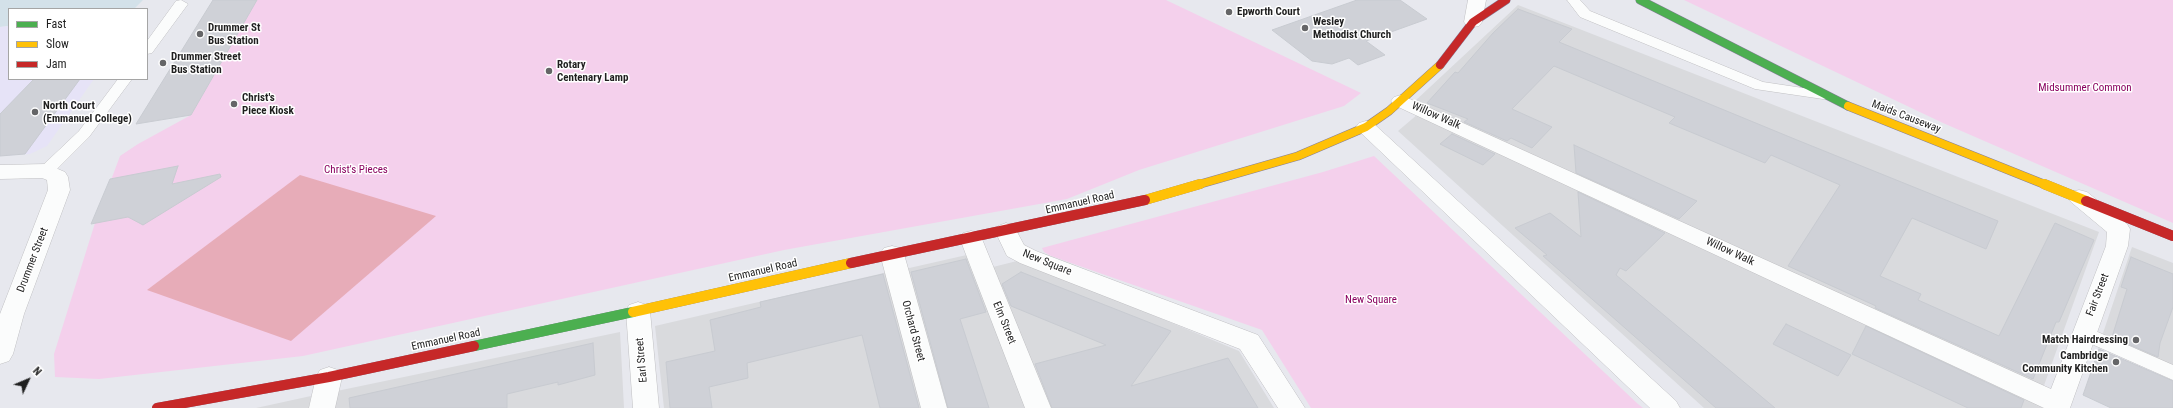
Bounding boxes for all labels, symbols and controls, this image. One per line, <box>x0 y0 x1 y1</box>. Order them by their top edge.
place label: Epworth Court <box>1237 5 1300 19</box>
marker: Epworth Court <box>1224 7 1234 17</box>
legend <box>8 8 148 80</box>
place label: Wesley Methodist Church <box>1313 15 1391 41</box>
text: Fast <box>46 17 66 31</box>
place label: Drummer St Bus Station <box>208 21 260 47</box>
marker: Wesley Methodist Church <box>1300 23 1310 33</box>
marker: Drummer St Bus Station <box>195 29 205 39</box>
text: Slow <box>46 37 69 51</box>
place label: Drummer Street Bus Station <box>171 50 241 76</box>
text: Jam <box>46 57 67 71</box>
marker: Drummer Street Bus Station <box>158 58 168 68</box>
place label: Rotary Centenary Lamp <box>557 58 628 84</box>
marker: Rotary Centenary Lamp <box>544 66 554 76</box>
park label: Midsummer Common <box>2038 81 2132 95</box>
place label: Christ's Piece Kiosk <box>242 91 294 117</box>
street label: Maids Causeway <box>1870 98 1942 136</box>
place label: North Court (Emmanuel College) <box>43 99 132 125</box>
marker: Christ's Piece Kiosk <box>229 99 239 109</box>
street label: Willow Walk <box>1410 99 1462 133</box>
marker: North Court (Emmanuel College) <box>30 107 40 117</box>
park label: Christ's Pieces <box>324 163 388 177</box>
street label: Emmanuel Road <box>1044 189 1116 217</box>
street label: Drummer Street <box>15 226 51 294</box>
street label: Willow Walk <box>1704 235 1756 269</box>
street label: New Square <box>1020 247 1074 279</box>
street label: Emmanuel Road <box>727 257 799 285</box>
street label: Fair Street <box>2084 272 2112 318</box>
park label: New Square <box>1345 293 1397 307</box>
street label: Orchard Street <box>899 299 927 363</box>
street label: Elm Street <box>990 300 1018 346</box>
street label: Emmanuel Road <box>410 326 482 354</box>
place label: Match Hairdressing <box>2042 333 2128 347</box>
marker: Match Hairdressing <box>2131 335 2141 345</box>
street label: Earl Street <box>633 337 651 383</box>
place label: Cambridge Community Kitchen <box>2022 349 2108 375</box>
marker: Cambridge Community Kitchen <box>2111 357 2121 367</box>
north arrow <box>8 360 48 400</box>
text: N <box>30 364 44 378</box>

